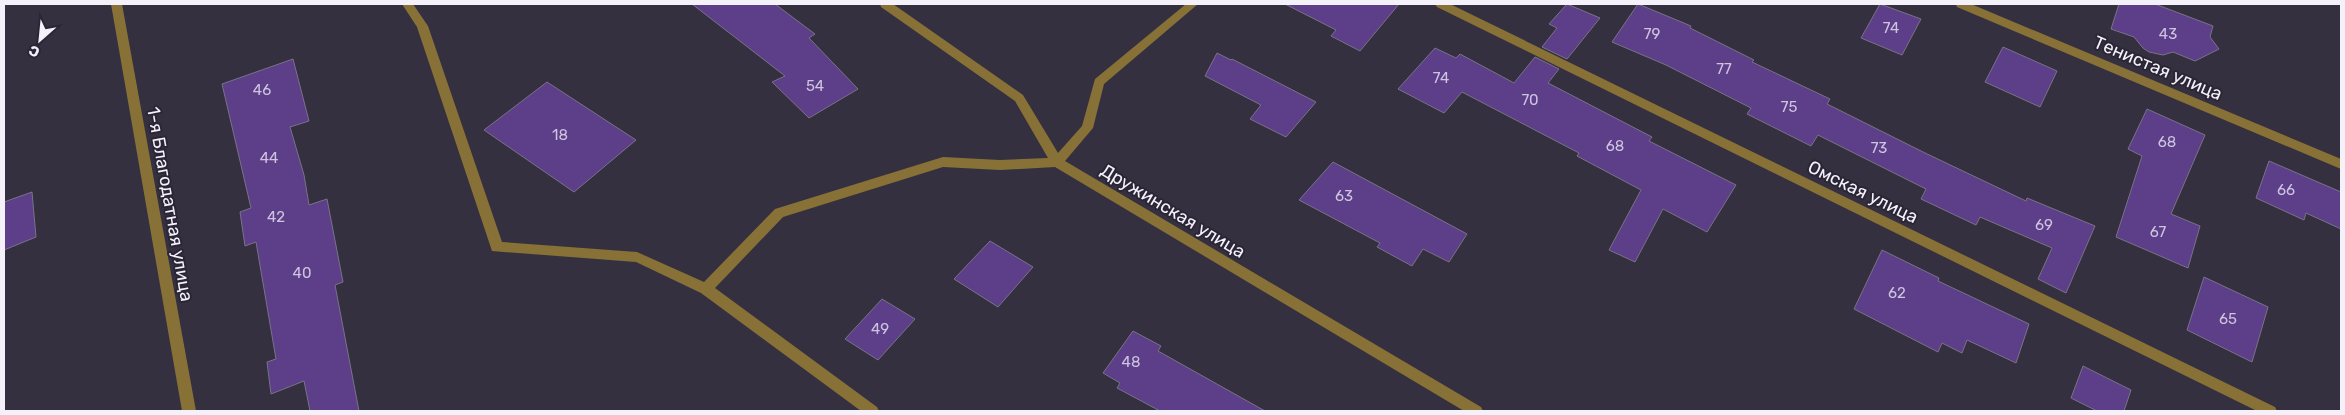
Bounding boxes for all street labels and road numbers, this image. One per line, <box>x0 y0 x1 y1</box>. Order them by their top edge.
street label: Тенистая улица <box>2090 31 2226 105</box>
street label: 1-я Благодатная улица <box>142 105 198 303</box>
street label: Омская улица <box>1804 156 1922 228</box>
street label: Дружинская улица <box>1097 159 1249 263</box>

